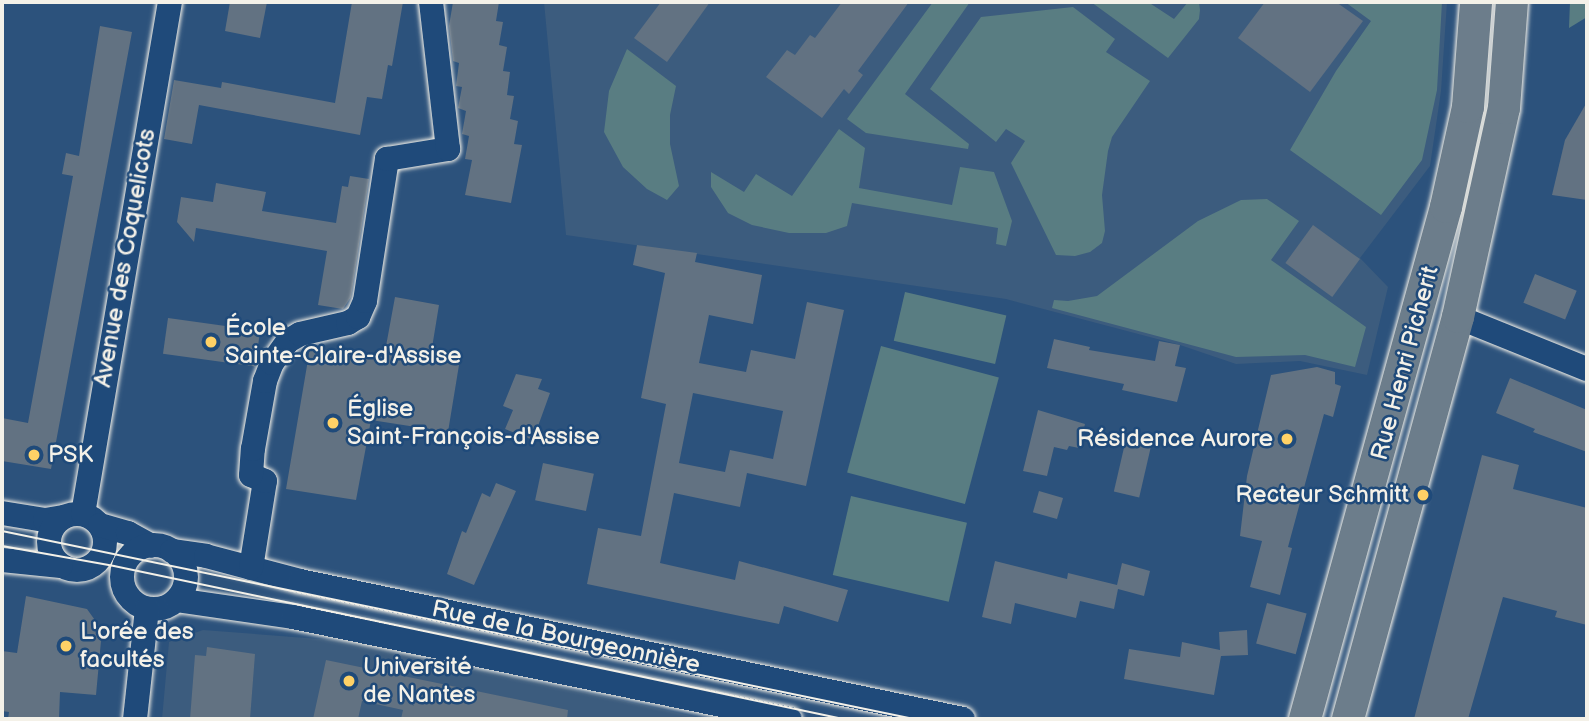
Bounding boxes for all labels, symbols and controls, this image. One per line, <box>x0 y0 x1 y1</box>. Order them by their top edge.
street label: Avenue des Coquelicots <box>88 127 162 389</box>
street label: Rue Henri Picherit <box>1365 263 1445 463</box>
place label: École Sainte-Claire-d'Assise <box>225 314 462 370</box>
marker: École Sainte-Claire-d'Assise <box>203 334 219 350</box>
place label: Église Saint-François-d'Assise <box>347 395 600 451</box>
marker: Église Saint-François-d'Assise <box>325 415 341 431</box>
place label: Résidence Aurore <box>1077 425 1273 453</box>
marker: Résidence Aurore <box>1279 431 1295 447</box>
place label: PSK <box>48 441 93 469</box>
marker: PSK <box>26 447 42 463</box>
place label: Recteur Schmitt <box>1235 481 1409 509</box>
marker: Recteur Schmitt <box>1415 487 1431 503</box>
street label: Rue de la Bourgeonnière <box>429 594 703 680</box>
place label: L'orée des facultés <box>80 618 194 674</box>
marker: L'orée des facultés <box>58 638 74 654</box>
place label: Université de Nantes <box>363 653 475 709</box>
marker: Université de Nantes <box>341 673 357 689</box>

